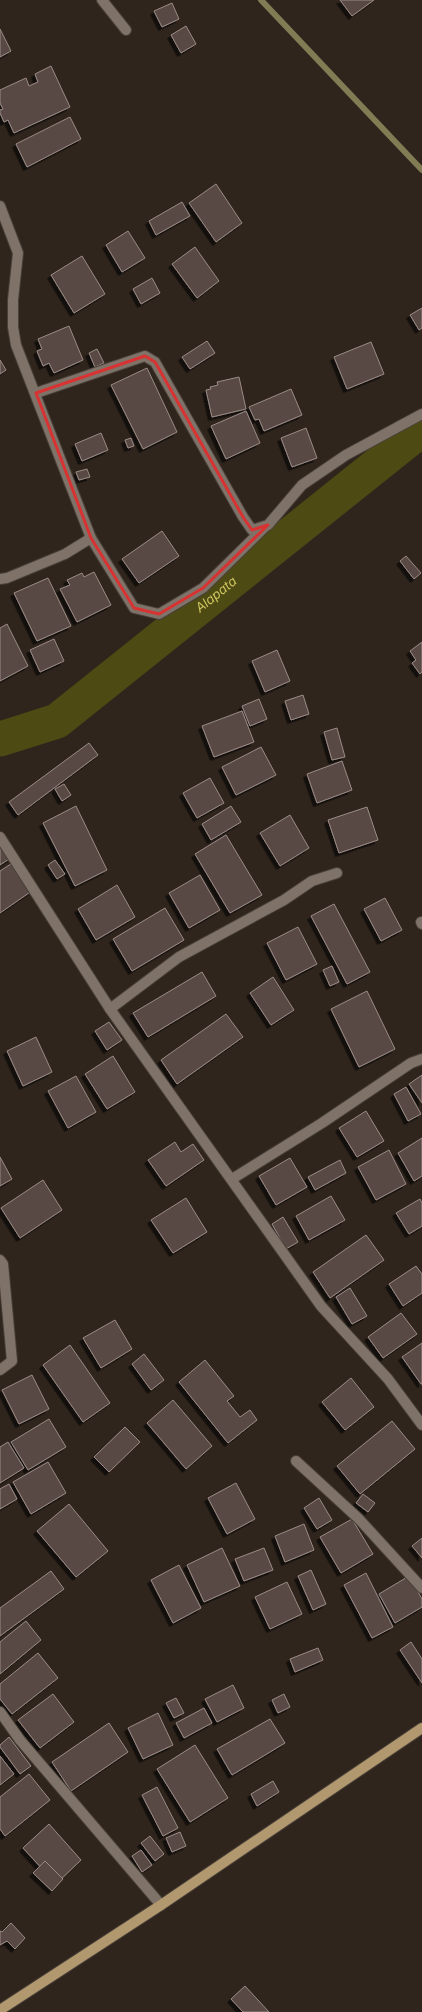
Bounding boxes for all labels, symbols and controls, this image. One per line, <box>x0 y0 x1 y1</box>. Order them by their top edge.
water label: Alapata <box>191 573 240 616</box>

